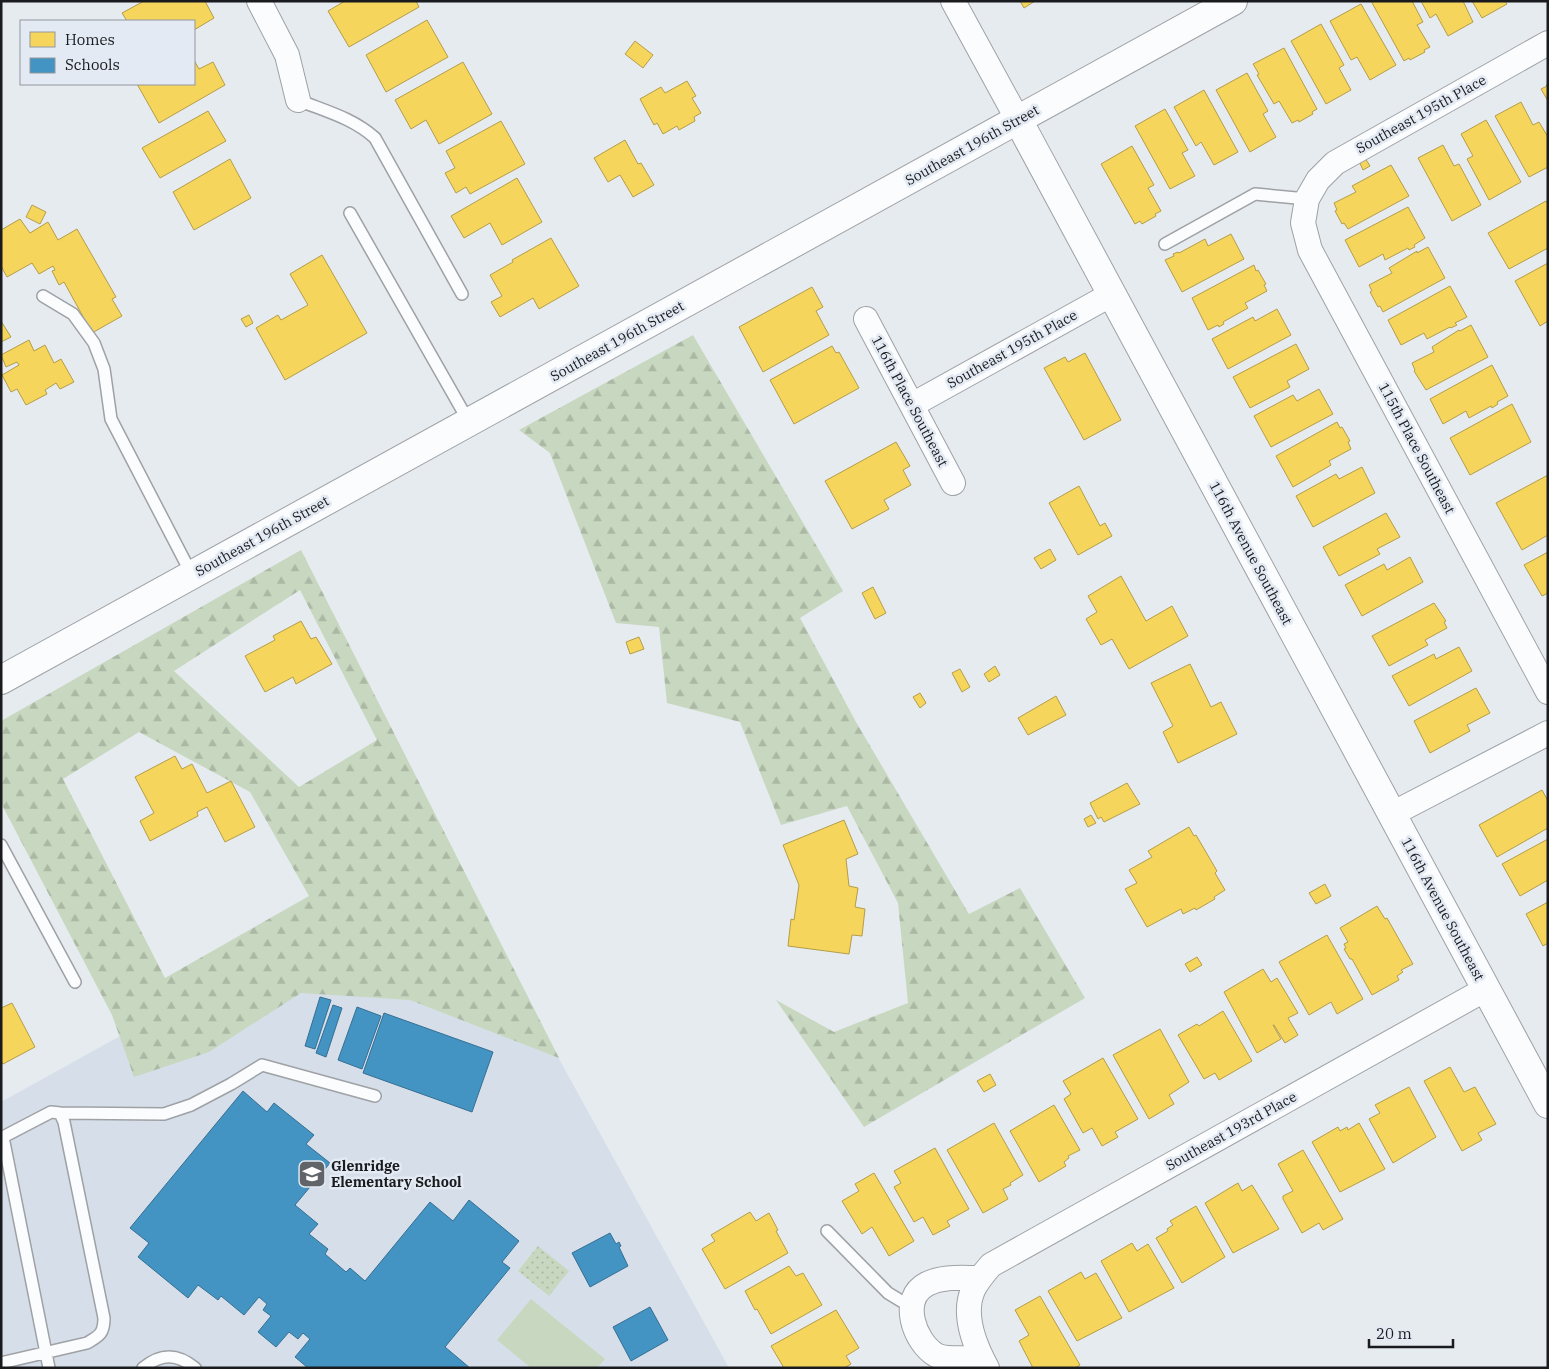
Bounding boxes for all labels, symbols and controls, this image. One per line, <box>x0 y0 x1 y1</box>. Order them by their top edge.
legend <box>20 20 195 85</box>
text: Homes <box>65 30 115 49</box>
text: Schools <box>65 55 120 74</box>
street label: Southeast 195th Place <box>1353 71 1489 157</box>
street label: Southeast 196th Street <box>902 101 1042 189</box>
street label: Southeast 196th Street <box>547 297 687 385</box>
street label: Southeast 195th Place <box>944 306 1080 392</box>
street label: 116th Place Southeast <box>868 332 952 470</box>
street label: 115th Place Southeast <box>1375 379 1459 517</box>
street label: 116th Avenue Southeast <box>1205 478 1297 628</box>
street label: Southeast 196th Street <box>192 492 332 580</box>
street label: 116th Avenue Southeast <box>1397 834 1489 984</box>
street label: Southeast 193rd Place <box>1162 1087 1300 1175</box>
place label: Glenridge Elementary School <box>331 1157 462 1191</box>
school or university icon: Glenridge Elementary School <box>297 1159 327 1189</box>
scale bar <box>1369 1316 1453 1348</box>
text: 20 m <box>1376 1324 1412 1343</box>

